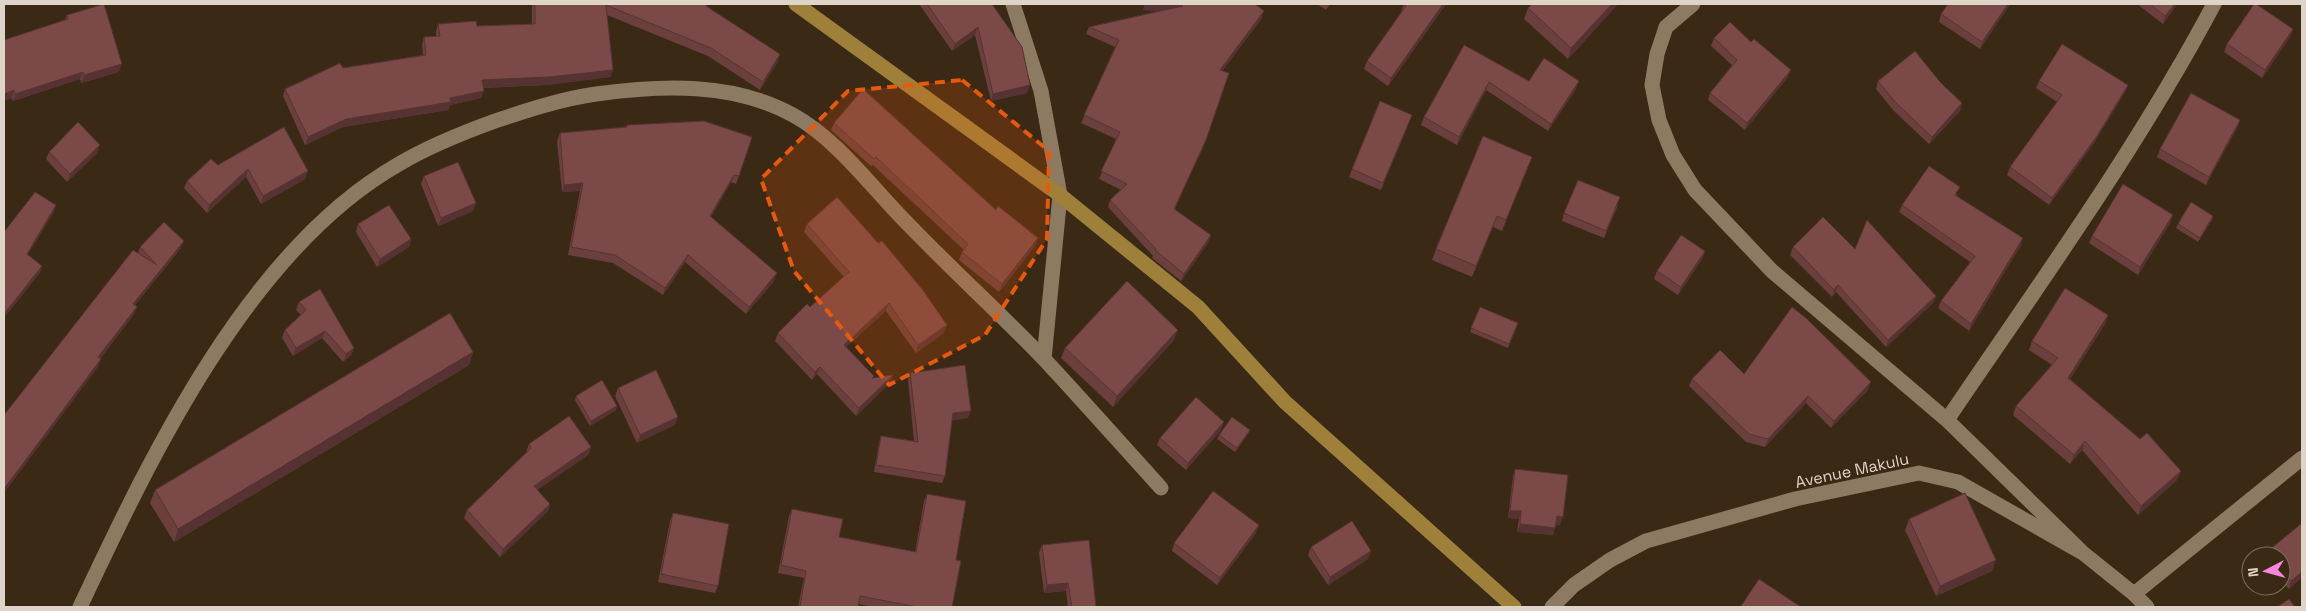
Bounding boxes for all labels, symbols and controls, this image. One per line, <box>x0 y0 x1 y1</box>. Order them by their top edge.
street label: Avenue Makulu <box>1793 448 1911 493</box>
north arrow <box>2241 546 2291 596</box>
text: N <box>2244 567 2263 578</box>

